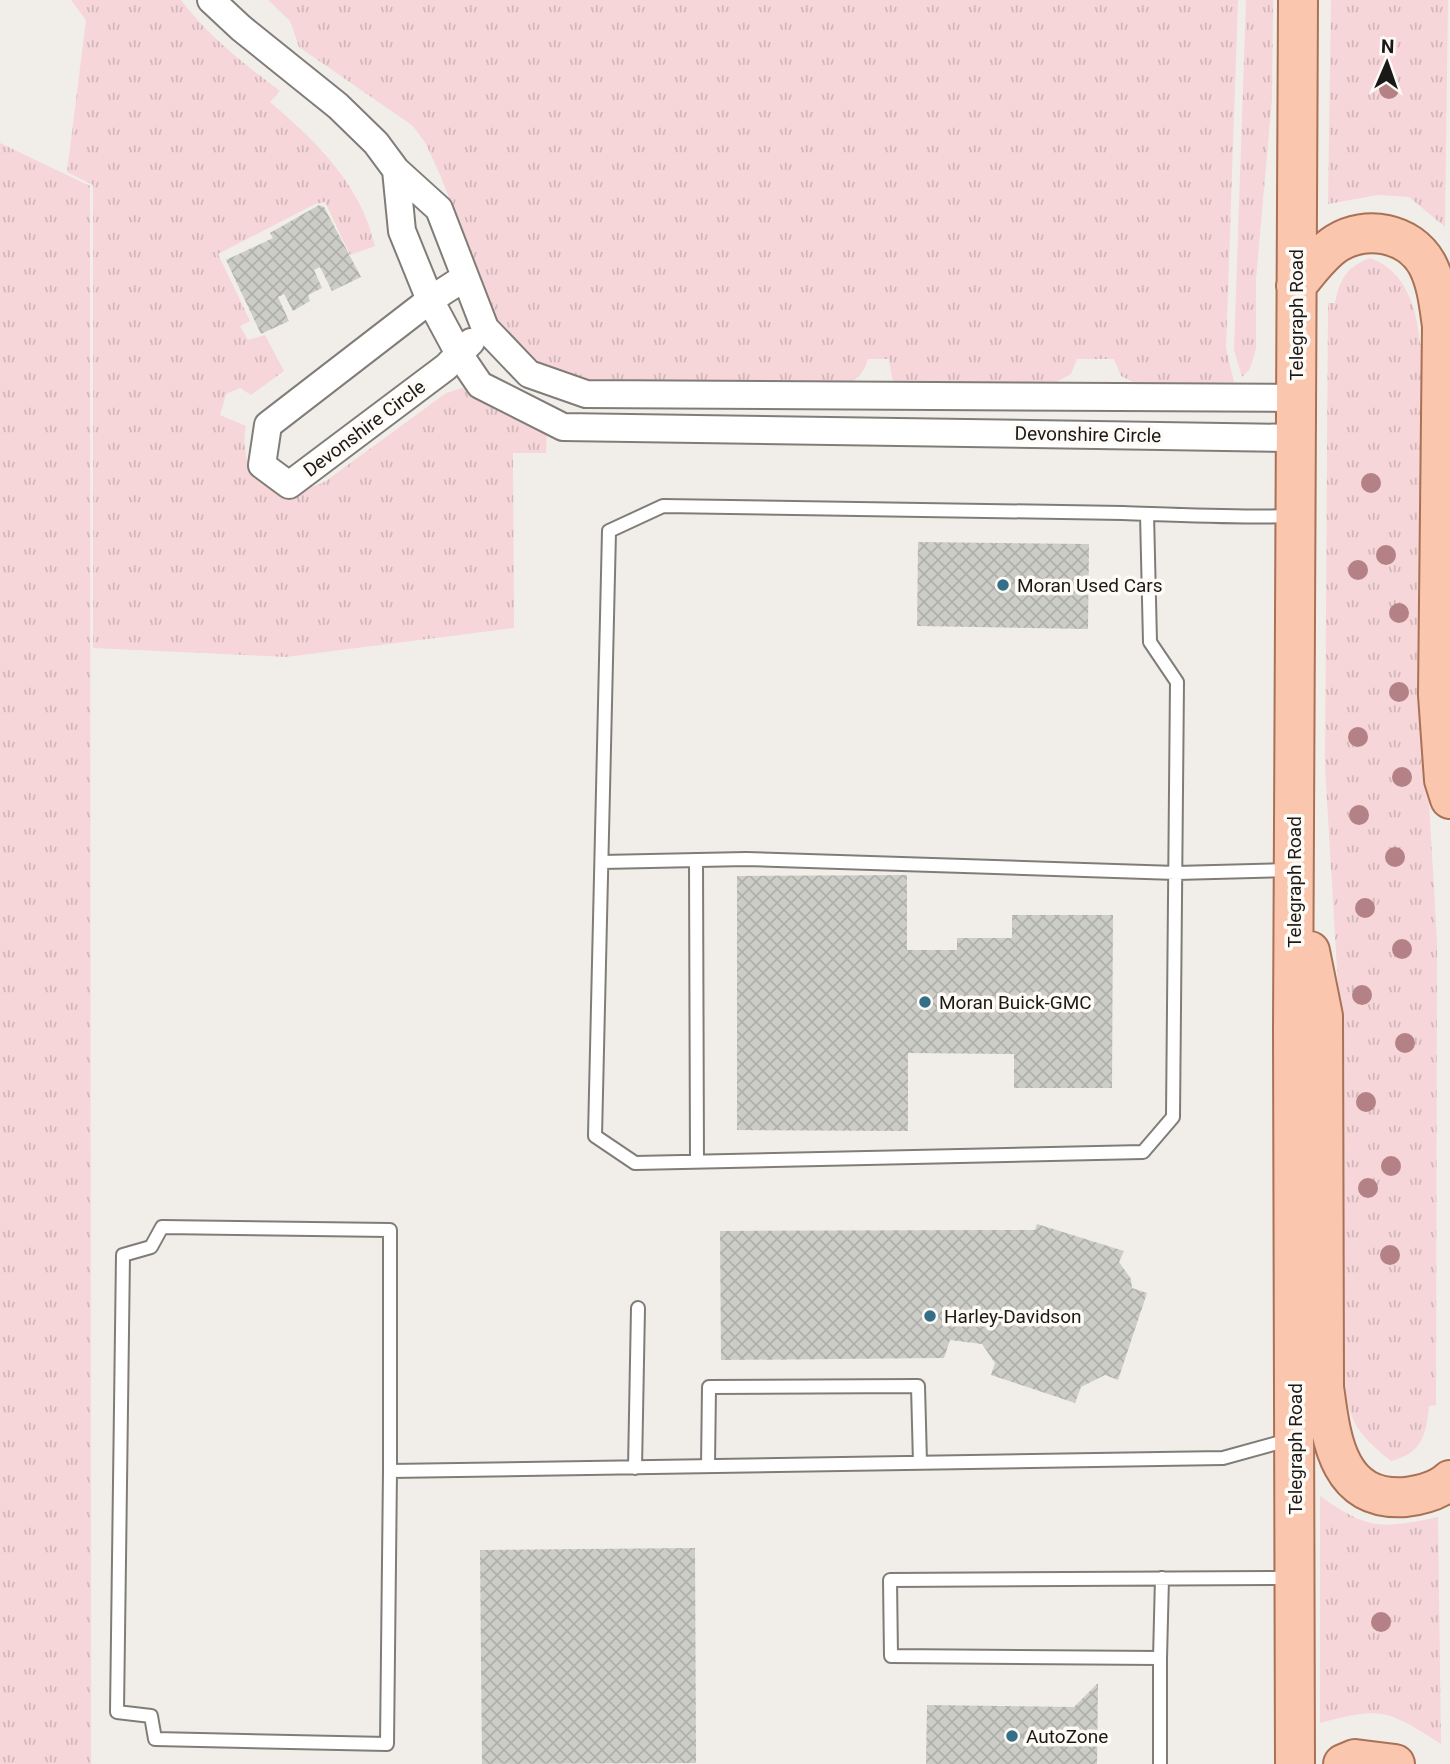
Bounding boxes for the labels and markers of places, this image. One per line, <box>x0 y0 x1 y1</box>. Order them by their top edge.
place label: Moran Used Cars <box>1017 574 1163 597</box>
marker: Moran Used Cars <box>995 577 1011 593</box>
place label: Moran Buick-GMC <box>939 991 1092 1014</box>
marker: Moran Buick-GMC <box>917 994 933 1010</box>
place label: Harley-Davidson <box>944 1305 1081 1328</box>
marker: Harley-Davidson <box>922 1308 938 1324</box>
place label: AutoZone <box>1026 1725 1108 1748</box>
marker: AutoZone <box>1004 1728 1020 1744</box>

